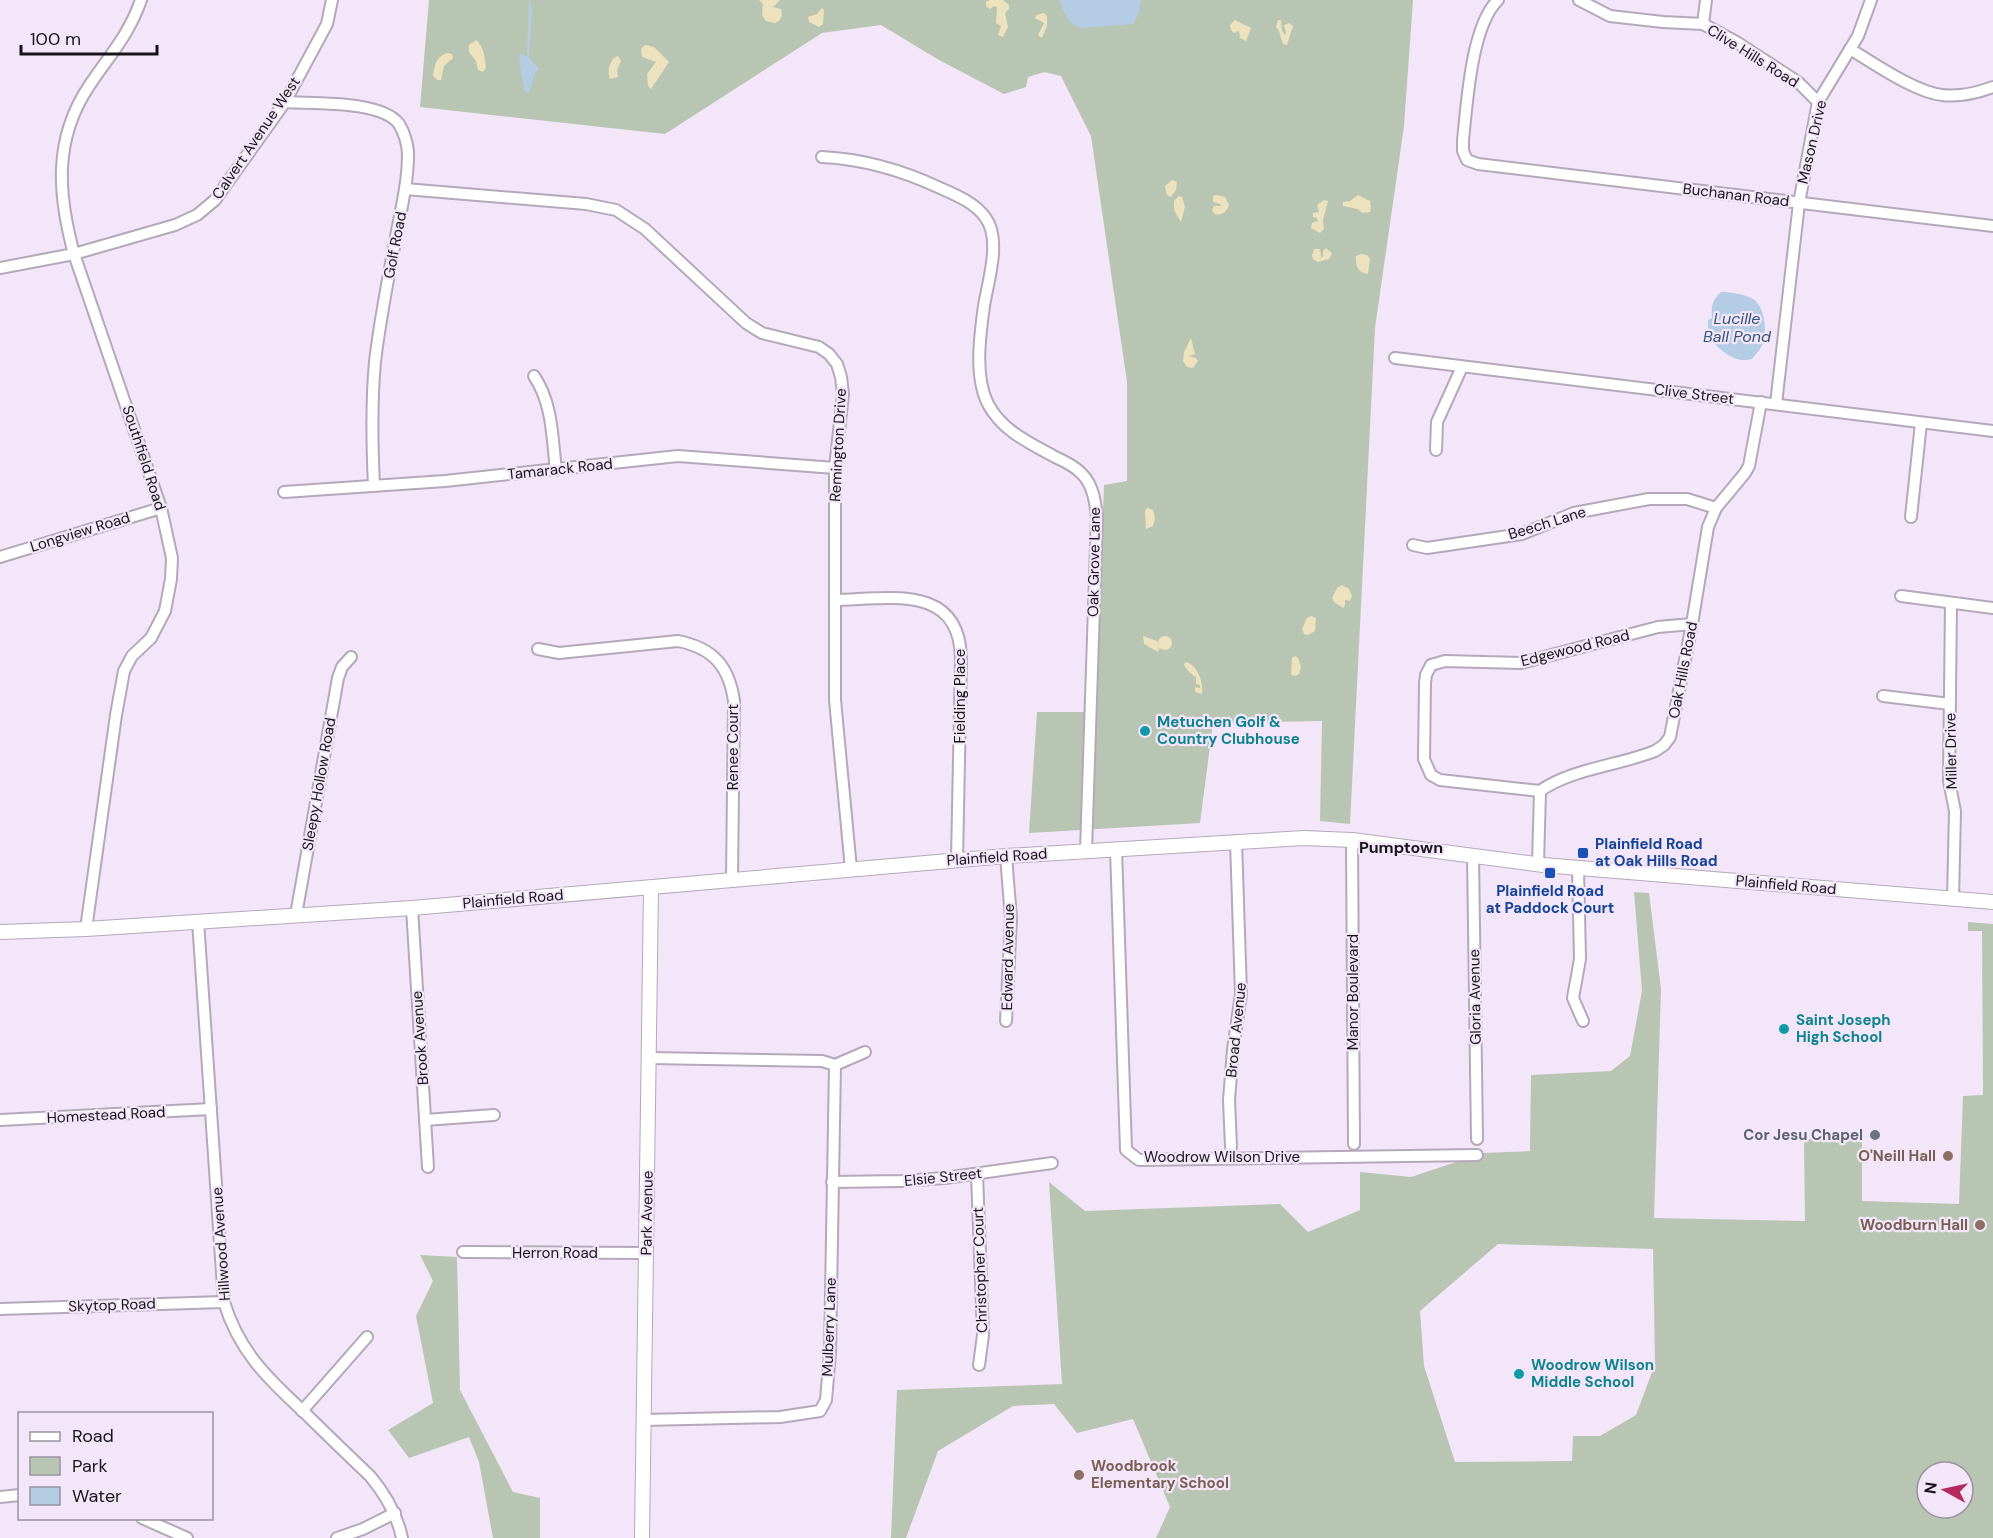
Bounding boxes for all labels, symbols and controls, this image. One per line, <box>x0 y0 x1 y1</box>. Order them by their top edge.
scale bar <box>21 18 158 56</box>
street label: Clive Hills Road <box>1703 20 1803 92</box>
text: 100 m <box>30 27 81 51</box>
street label: Calvert Avenue West <box>207 73 305 203</box>
street label: Mason Drive <box>1793 98 1831 186</box>
street label: Buchanan Road <box>1682 179 1790 211</box>
street label: Golf Road <box>379 210 411 280</box>
water label: Lucille Ball Pond <box>1703 308 1772 347</box>
street label: Clive Street <box>1653 379 1735 409</box>
street label: Remington Drive <box>825 388 851 502</box>
street label: Southfield Road <box>118 403 170 513</box>
street label: Tamarack Road <box>506 454 614 484</box>
street label: Beech Lane <box>1506 502 1588 544</box>
street label: Longview Road <box>28 507 132 557</box>
street label: Oak Grove Lane <box>1083 507 1105 617</box>
street label: Oak Hills Road <box>1664 620 1702 720</box>
street label: Edgewood Road <box>1519 625 1631 671</box>
street label: Fielding Place <box>950 649 970 743</box>
street label: Renee Court <box>723 704 743 790</box>
place label: Metuchen Golf & Country Clubhouse <box>1157 712 1300 749</box>
street label: Miller Drive <box>1940 713 1962 789</box>
street label: Sleepy Hollow Road <box>297 716 341 852</box>
marker: Metuchen Golf & Country Clubhouse <box>1138 724 1152 738</box>
place label: Plainfield Road at Oak Hills Road <box>1595 834 1718 871</box>
district label: Pumptown <box>1359 837 1443 858</box>
street label: Plainfield Road <box>946 844 1048 870</box>
marker: Plainfield Road at Oak Hills Road <box>1576 846 1590 860</box>
marker: Plainfield Road at Paddock Court <box>1543 866 1557 880</box>
street label: Plainfield Road <box>1735 871 1837 899</box>
place label: Plainfield Road at Paddock Court <box>1486 881 1614 918</box>
street label: Plainfield Road <box>462 885 564 913</box>
street label: Edward Avenue <box>997 903 1019 1011</box>
street label: Manor Boulevard <box>1343 934 1363 1050</box>
street label: Gloria Avenue <box>1464 949 1486 1045</box>
street label: Broad Avenue <box>1221 981 1251 1079</box>
street label: Brook Avenue <box>407 990 433 1086</box>
place label: Saint Joseph High School <box>1796 1010 1891 1047</box>
marker: Saint Joseph High School <box>1777 1022 1791 1036</box>
street label: Homestead Road <box>46 1102 166 1128</box>
place label: Cor Jesu Chapel <box>1743 1125 1863 1145</box>
marker: Cor Jesu Chapel <box>1868 1128 1882 1142</box>
place label: O'Neill Hall <box>1858 1146 1936 1166</box>
street label: Woodrow Wilson Drive <box>1144 1147 1300 1167</box>
marker: O'Neill Hall <box>1941 1149 1955 1163</box>
street label: Elsie Street <box>903 1163 983 1191</box>
street label: Park Avenue <box>636 1171 658 1255</box>
street label: Hillwood Avenue <box>207 1187 235 1301</box>
street label: Christopher Court <box>968 1207 992 1333</box>
place label: Woodburn Hall <box>1860 1215 1968 1235</box>
marker: Woodburn Hall <box>1973 1218 1987 1232</box>
street label: Herron Road <box>512 1243 598 1263</box>
street label: Mulberry Lane <box>817 1277 841 1377</box>
street label: Skytop Road <box>68 1293 156 1317</box>
place label: Woodrow Wilson Middle School <box>1531 1355 1654 1392</box>
marker: Woodrow Wilson Middle School <box>1512 1367 1526 1381</box>
legend <box>18 1412 213 1520</box>
text: Road <box>72 1424 114 1448</box>
text: Park <box>72 1454 108 1478</box>
place label: Woodbrook Elementary School <box>1091 1456 1229 1493</box>
north arrow <box>1915 1460 1975 1520</box>
marker: Woodbrook Elementary School <box>1072 1468 1086 1482</box>
text: N <box>1919 1481 1942 1495</box>
text: Water <box>72 1484 122 1508</box>

